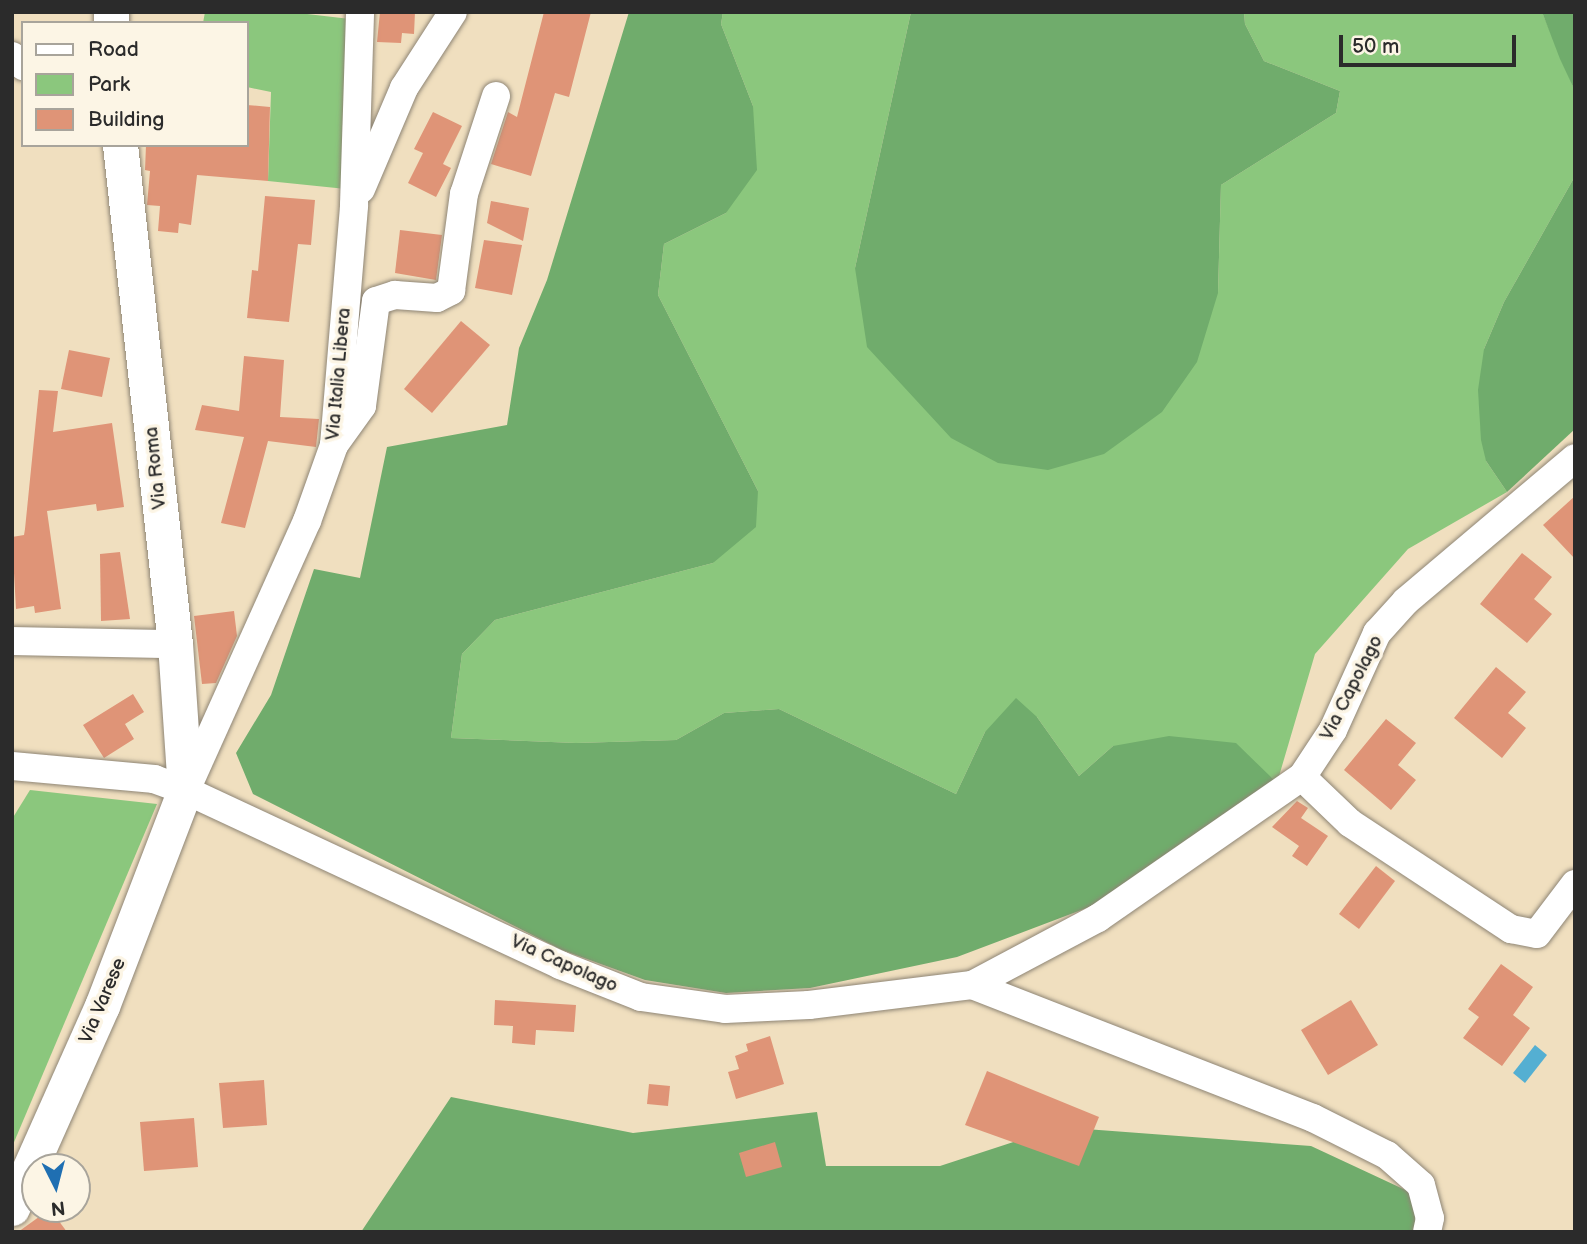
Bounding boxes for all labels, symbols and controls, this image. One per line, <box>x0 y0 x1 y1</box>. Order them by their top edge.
legend <box>21 21 248 147</box>
scale bar <box>1342 21 1519 65</box>
text: 50 m <box>1352 34 1399 59</box>
text: Road <box>88 37 139 62</box>
text: Park <box>88 72 130 97</box>
text: Building <box>88 107 164 132</box>
street label: Via Italia Libera <box>322 307 356 441</box>
street label: Via Roma <box>140 426 172 510</box>
street label: Via Capolago <box>1316 632 1388 744</box>
street label: Via Capolago <box>507 930 621 998</box>
street label: Via Varese <box>75 954 131 1048</box>
north arrow <box>21 1153 91 1223</box>
text: N <box>50 1195 66 1220</box>

